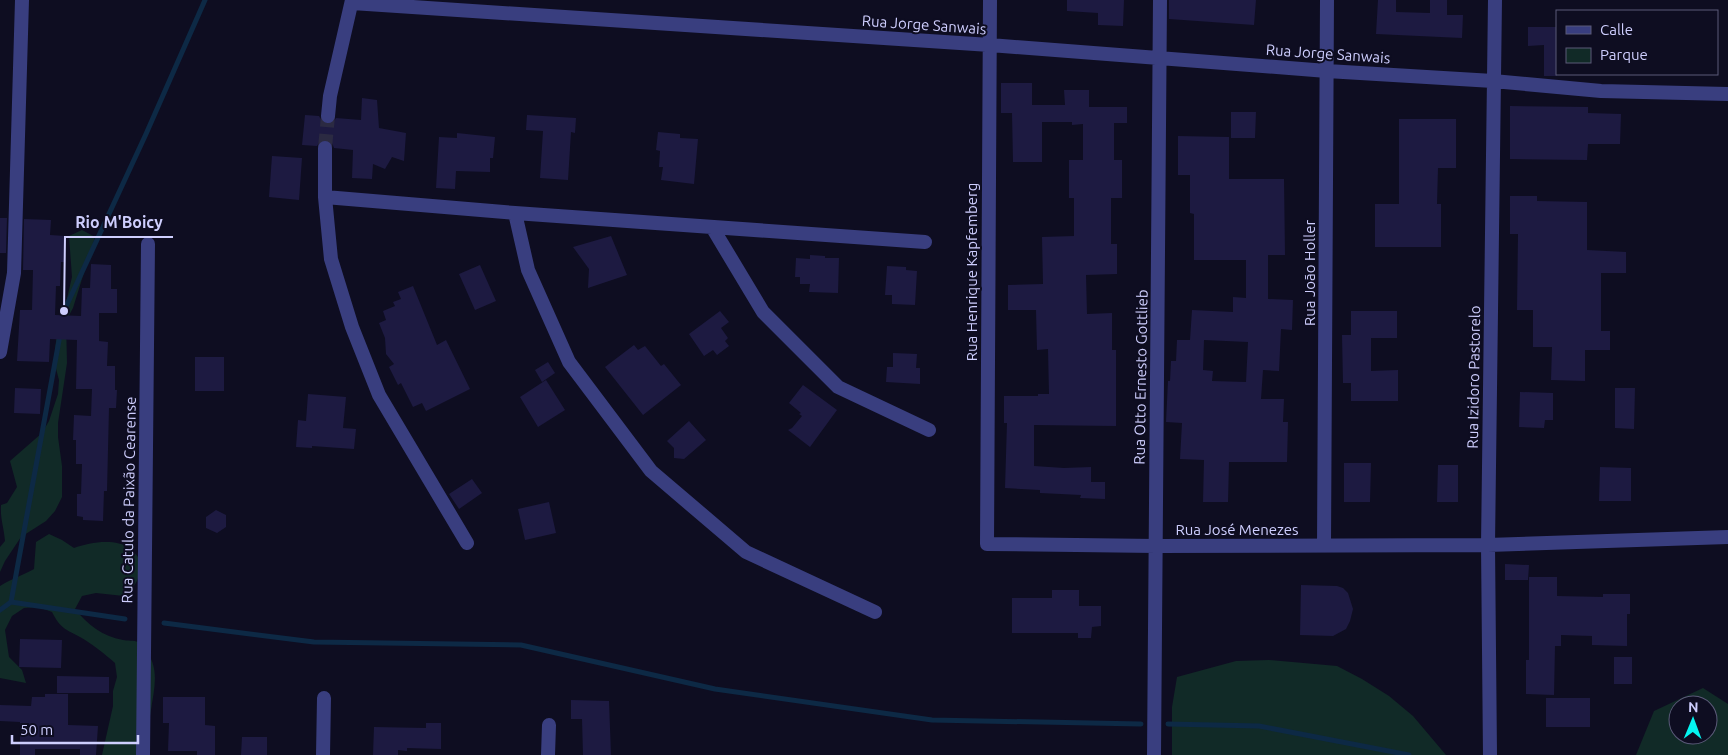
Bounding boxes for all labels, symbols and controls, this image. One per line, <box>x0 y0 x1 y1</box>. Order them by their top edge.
legend <box>1556 10 1718 75</box>
street label: Rua Jorge Sanwais <box>861 12 987 37</box>
text: Calle <box>1600 21 1633 38</box>
street label: Rua Jorge Sanwais <box>1265 41 1391 66</box>
text: Parque <box>1600 46 1648 63</box>
street label: Rua Henrique Kapfemberg <box>963 183 980 361</box>
callout: Rio M'Boicy <box>65 206 173 237</box>
text: Rio M'Boicy <box>75 213 163 231</box>
street label: Rua João Holler <box>1301 220 1318 326</box>
street label: Rua Otto Ernesto Gottlieb <box>1130 289 1151 465</box>
street label: Rua Izidoro Pastorelo <box>1464 305 1483 449</box>
street label: Rua Catulo da Paixão Cearense <box>118 397 139 603</box>
street label: Rua José Menezes <box>1175 521 1299 538</box>
north arrow <box>1668 695 1718 745</box>
text: N <box>1688 699 1699 715</box>
scale bar <box>12 712 139 744</box>
text: 50 m <box>20 721 53 738</box>

